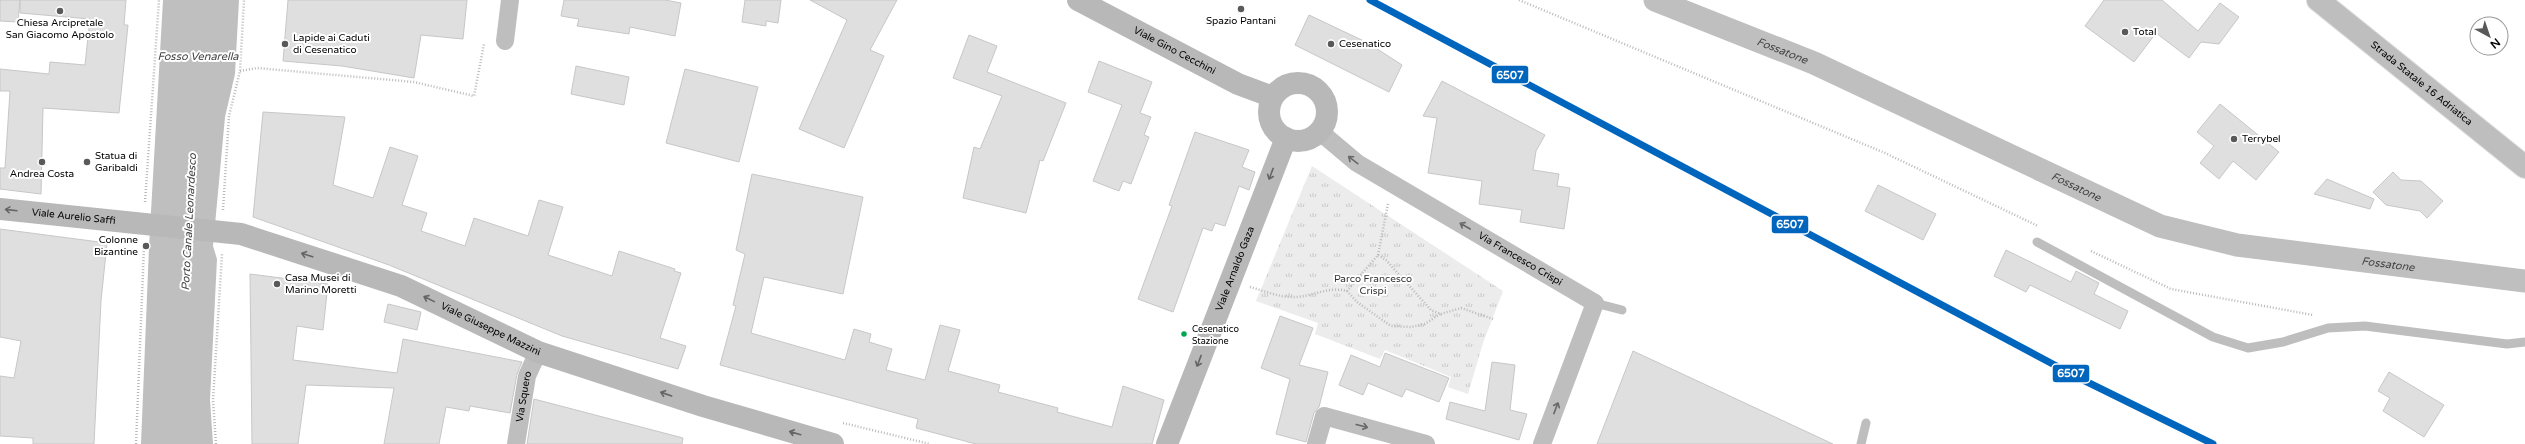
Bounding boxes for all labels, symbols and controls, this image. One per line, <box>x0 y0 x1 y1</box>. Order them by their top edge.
marker: Spazio Pantani <box>1236 4 1246 14</box>
marker: Chiesa Arcipretale San Giacomo Apostolo <box>55 6 65 16</box>
place label: Spazio Pantani <box>1206 15 1276 27</box>
north arrow <box>2469 16 2509 56</box>
place label: Chiesa Arcipretale San Giacomo Apostolo <box>6 17 114 41</box>
street label: Viale Gino Cecchini <box>1131 24 1218 77</box>
place label: Total <box>2133 26 2156 38</box>
marker: Total <box>2120 27 2130 37</box>
place label: Lapide ai Caduti di Cesenatico <box>293 32 370 56</box>
water label: Fossatone <box>1755 35 1810 67</box>
text: N <box>2488 35 2503 51</box>
place label: Cesenatico <box>1339 38 1391 50</box>
marker: Lapide ai Caduti di Cesenatico <box>280 39 290 49</box>
marker: Cesenatico <box>1326 39 1336 49</box>
street label: Strada Statale 16 Adriatica <box>2368 39 2475 128</box>
water label: Fosso Venarella <box>157 50 239 63</box>
line badge: 6507 <box>1491 65 1529 84</box>
text: 6507 <box>1496 69 1524 82</box>
place label: Terrybel <box>2242 133 2281 145</box>
marker: Terrybel <box>2229 134 2239 144</box>
place label: Statua di Garibaldi <box>95 150 138 174</box>
water label: Porto Canale Leonardesco <box>179 152 199 291</box>
one-way arrow <box>1348 155 1359 164</box>
marker: Andrea Costa <box>37 157 47 167</box>
marker: Statua di Garibaldi <box>82 157 92 167</box>
place label: Andrea Costa <box>10 168 74 180</box>
one-way arrow <box>1267 168 1275 180</box>
water label: Fossatone <box>2049 169 2104 204</box>
one-way arrow <box>5 206 18 214</box>
street label: Viale Aurelio Saffi <box>31 206 116 227</box>
line badge: 6507 <box>1771 215 1809 234</box>
text: 6507 <box>1776 218 1804 231</box>
one-way arrow <box>1459 222 1471 230</box>
street label: Viale Arnaldo Gaza <box>1213 225 1257 313</box>
street label: Via Francesco Crispi <box>1476 230 1564 288</box>
place label: Colonne Bizantine <box>94 234 138 258</box>
marker: Colonne Bizantine <box>141 241 151 251</box>
one-way arrow <box>300 251 313 258</box>
water label: Fossatone <box>2361 254 2416 274</box>
place label: Casa Musei di Marino Moretti <box>285 272 356 296</box>
park label: Parco Francesco Crispi <box>1334 273 1412 297</box>
marker: Casa Musei di Marino Moretti <box>272 279 282 289</box>
one-way arrow <box>423 295 435 302</box>
street label: Viale Giuseppe Mazzini <box>439 300 542 358</box>
place label: Cesenatico Stazione <box>1192 324 1239 347</box>
marker: Cesenatico Stazione <box>1179 329 1189 339</box>
one-way arrow <box>1195 354 1203 366</box>
line badge: 6507 <box>2052 364 2090 383</box>
text: 6507 <box>2057 367 2085 380</box>
street label: Via Squero <box>514 369 535 423</box>
one-way arrow <box>661 389 673 397</box>
one-way arrow <box>1552 402 1560 414</box>
one-way arrow <box>1355 423 1368 430</box>
one-way arrow <box>789 429 802 436</box>

